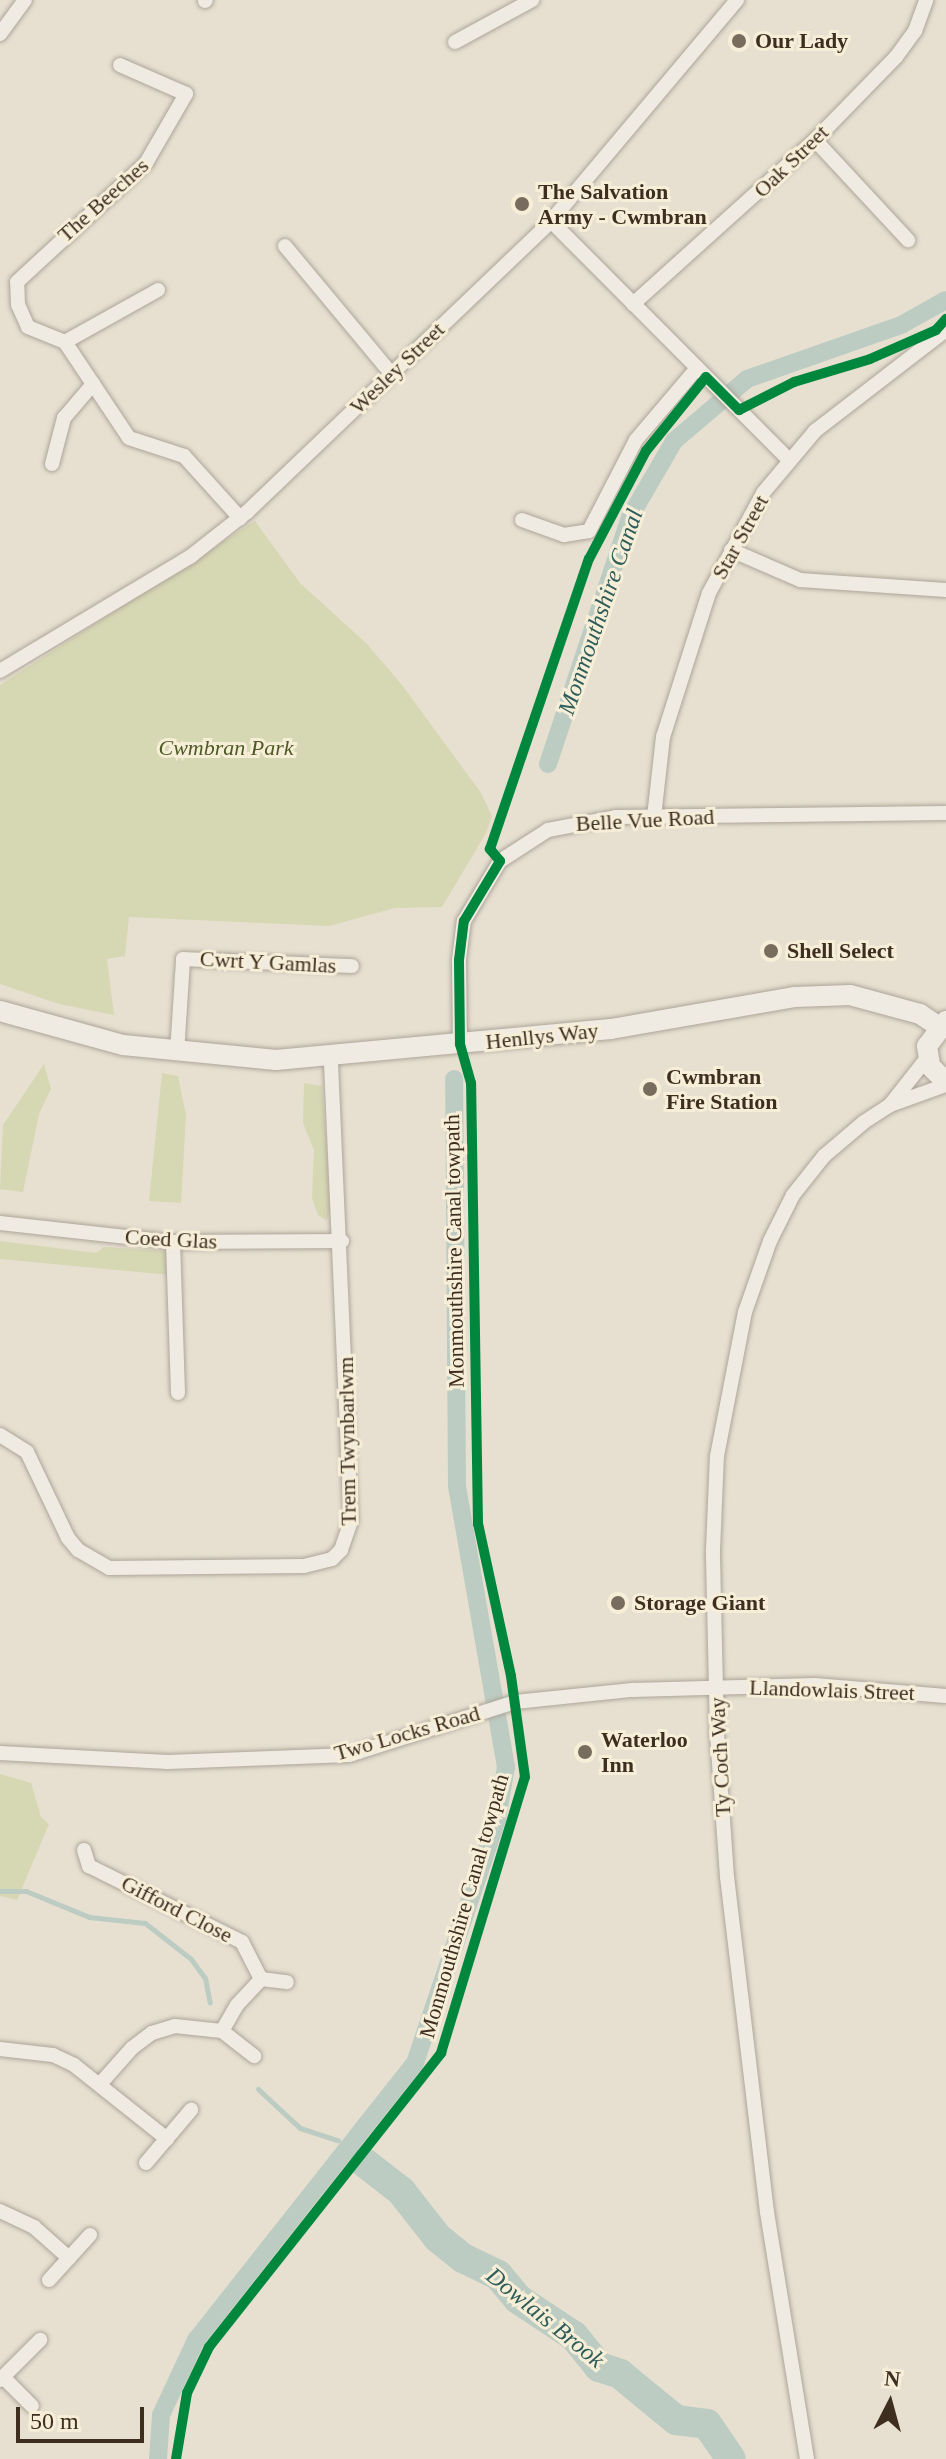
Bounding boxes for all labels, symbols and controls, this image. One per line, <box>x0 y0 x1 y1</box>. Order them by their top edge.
place label: Our Lady <box>755 28 849 54</box>
marker: Our Lady <box>730 32 748 50</box>
street label: Oak Street <box>748 119 834 203</box>
street label: The Beeches <box>52 152 154 248</box>
place label: The Salvation Army - Cwmbran <box>538 178 707 230</box>
marker: The Salvation Army - Cwmbran <box>513 195 531 213</box>
street label: Wesley Street <box>344 316 450 420</box>
street label: Star Street <box>706 490 774 584</box>
water label: Monmouthshire Canal <box>552 505 650 719</box>
park label: Cwmbran Park <box>158 735 294 761</box>
street label: Belle Vue Road <box>575 803 715 837</box>
place label: Shell Select <box>787 938 894 964</box>
marker: Shell Select <box>762 942 780 960</box>
street label: Cwrt Y Gamlas <box>198 945 338 979</box>
street label: Henllys Way <box>484 1017 600 1055</box>
place label: Cwmbran Fire Station <box>666 1063 777 1114</box>
marker: Cwmbran Fire Station <box>641 1080 659 1098</box>
street label: Monmouthshire Canal towpath <box>438 1114 470 1388</box>
street label: Coed Glas <box>124 1223 218 1255</box>
street label: Trem Twynbarlwm <box>332 1356 362 1526</box>
place label: Storage Giant <box>634 1590 765 1616</box>
marker: Storage Giant <box>609 1594 627 1612</box>
street label: Llandowlais Street <box>749 1674 915 1706</box>
street label: Ty Coch Way <box>704 1696 736 1818</box>
street label: Two Locks Road <box>331 1700 483 1766</box>
place label: Waterloo Inn <box>601 1726 688 1778</box>
marker: Waterloo Inn <box>576 1743 594 1761</box>
street label: Monmouthshire Canal towpath <box>414 1771 514 2041</box>
street label: Gifford Close <box>117 1870 237 1948</box>
water label: Dowlais Brook <box>480 2262 610 2374</box>
north arrow <box>850 2363 930 2443</box>
text: N <box>883 2365 902 2392</box>
scale bar <box>20 2391 148 2441</box>
text: 50 m <box>30 2408 79 2434</box>

